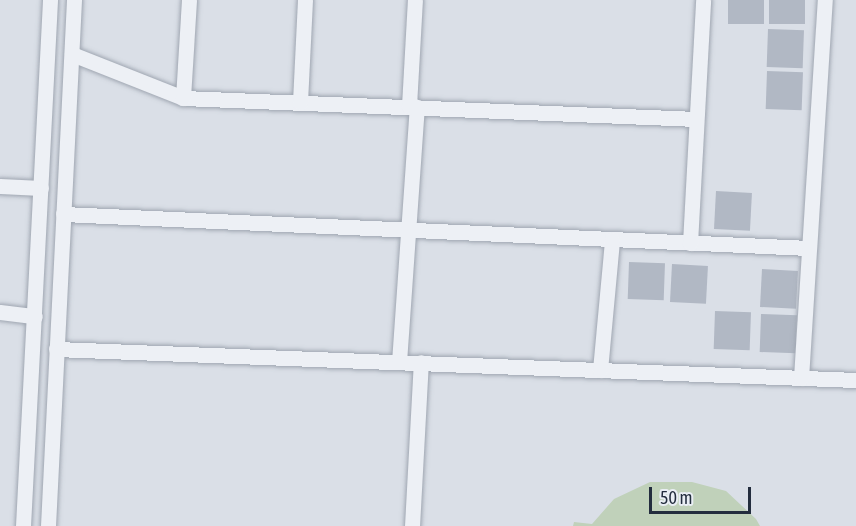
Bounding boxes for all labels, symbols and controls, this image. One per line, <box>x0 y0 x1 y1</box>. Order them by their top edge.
scale bar <box>652 475 754 513</box>
text: 50 m <box>660 487 692 508</box>

